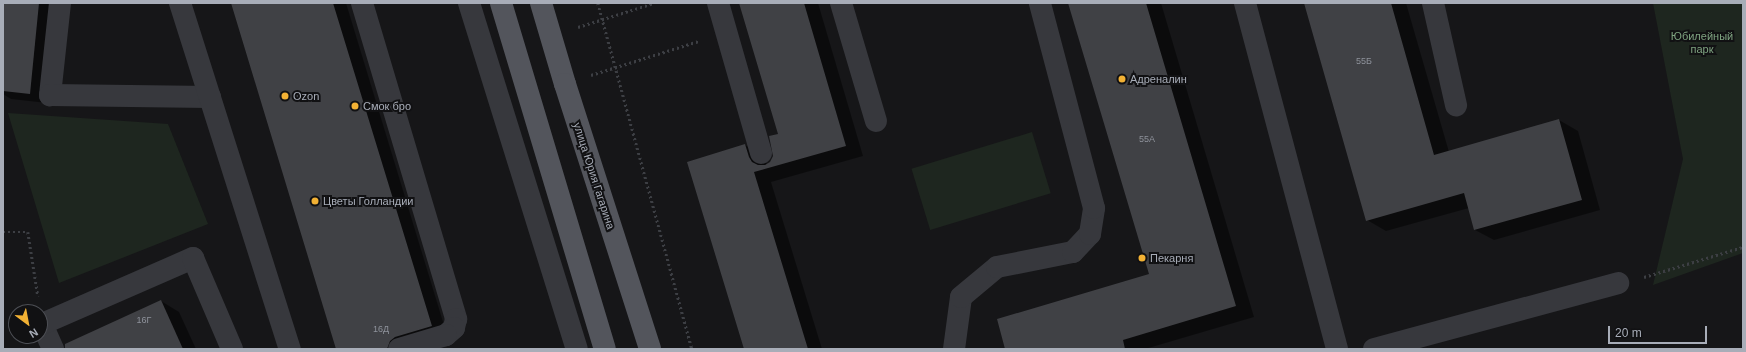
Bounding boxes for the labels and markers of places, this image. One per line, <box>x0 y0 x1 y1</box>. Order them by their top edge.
place label: Адреналин <box>1130 72 1187 86</box>
marker: Адреналин <box>1117 74 1127 84</box>
place label: Ozon <box>293 89 319 103</box>
marker: Ozon <box>280 91 290 101</box>
place label: Смок бро <box>363 99 411 113</box>
marker: Смок бро <box>350 101 360 111</box>
place label: Цветы Голландии <box>323 194 413 208</box>
marker: Цветы Голландии <box>310 196 320 206</box>
place label: Пекарня <box>1150 251 1193 265</box>
marker: Пекарня <box>1137 253 1147 263</box>

